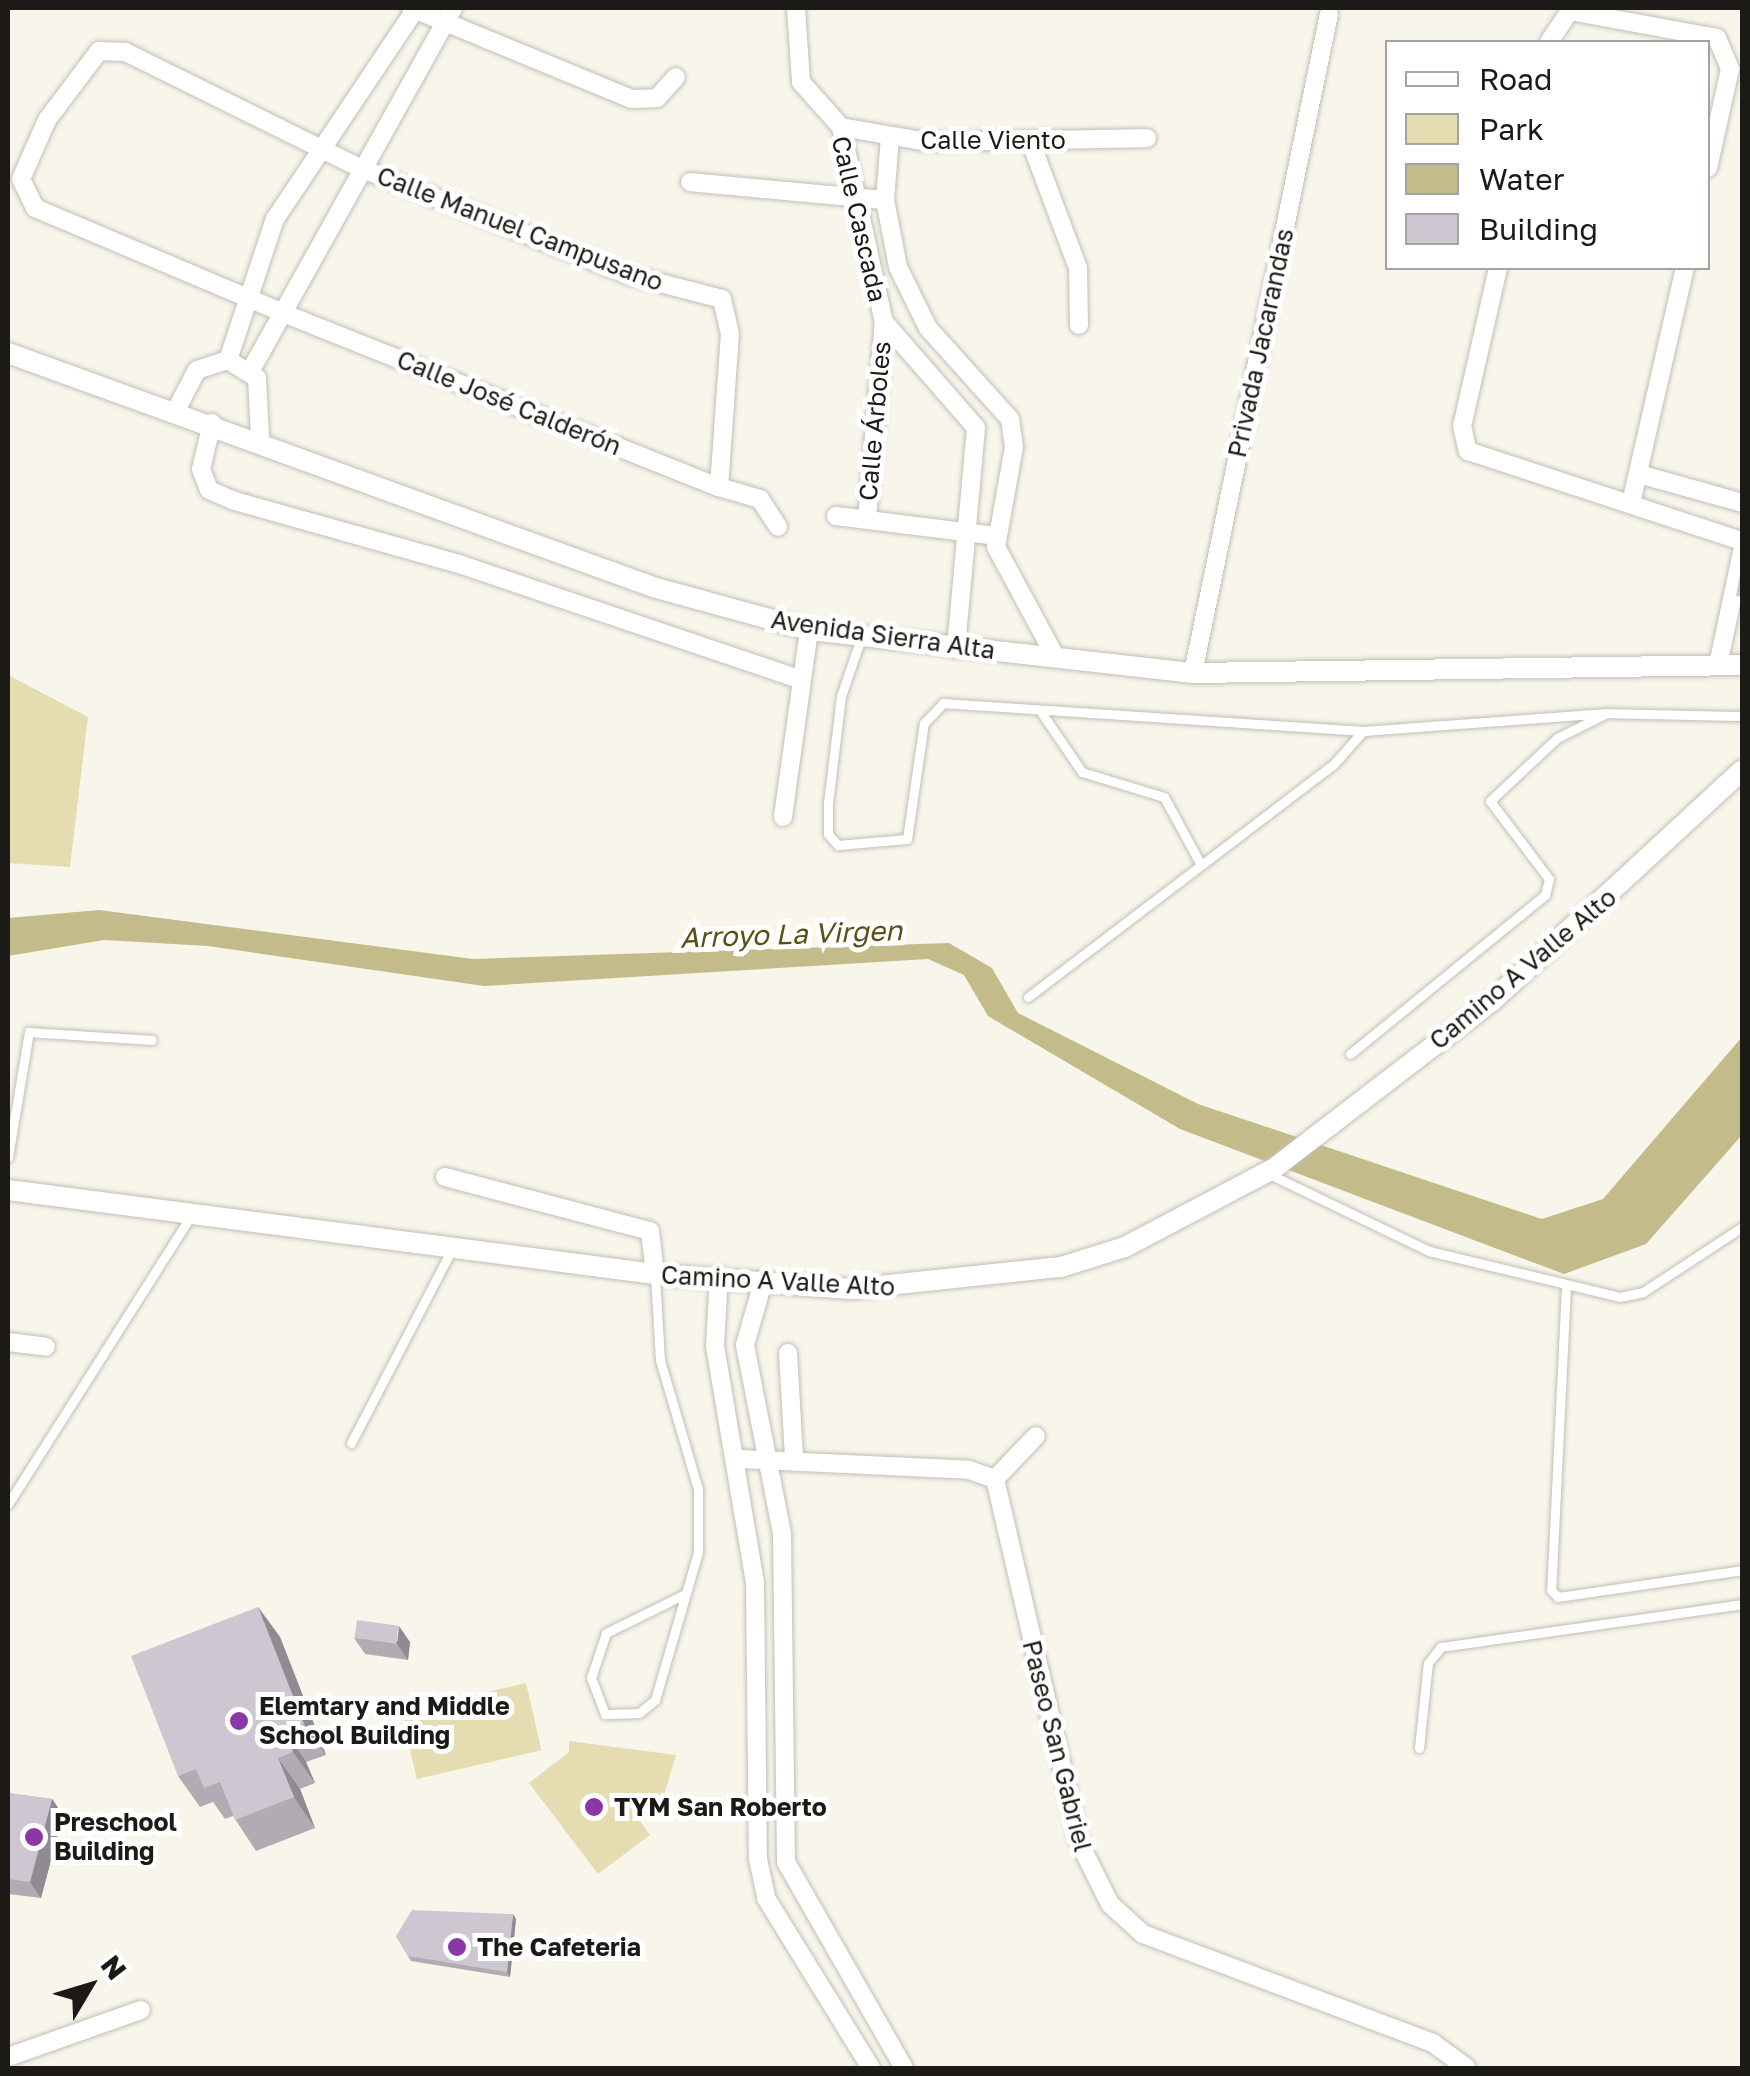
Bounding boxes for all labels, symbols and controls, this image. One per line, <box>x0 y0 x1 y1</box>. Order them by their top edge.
legend <box>1385 40 1710 270</box>
text: Road <box>1479 61 1553 97</box>
text: Park <box>1479 111 1544 147</box>
street label: Calle Viento <box>920 125 1066 155</box>
street label: Calle Cascada <box>825 133 893 305</box>
street label: Calle Manuel Campusano <box>373 161 667 297</box>
text: Water <box>1479 161 1564 197</box>
text: Building <box>1479 211 1598 247</box>
street label: Privada Jacarandas <box>1222 226 1300 460</box>
street label: Calle Árboles <box>853 340 897 502</box>
street label: Calle José Calderón <box>393 344 625 462</box>
street label: Avenida Sierra Alta <box>769 604 997 666</box>
street label: Camino A Valle Alto <box>1424 882 1622 1056</box>
water label: Arroyo La Virgen <box>679 913 903 955</box>
street label: Camino A Valle Alto <box>660 1260 896 1302</box>
street label: Paseo San Gabriel <box>1016 1637 1098 1855</box>
place label: Elemtary and Middle School Building <box>259 1692 510 1751</box>
marker: Elemtary and Middle School Building <box>228 1710 250 1732</box>
place label: TYM San Roberto <box>614 1792 827 1822</box>
marker: TYM San Roberto <box>583 1796 605 1818</box>
place label: Preschool Building <box>54 1808 177 1867</box>
marker: Preschool Building <box>23 1826 45 1848</box>
place label: The Cafeteria <box>477 1932 641 1962</box>
north arrow <box>40 1936 140 2036</box>
marker: The Cafeteria <box>446 1936 468 1958</box>
text: N <box>94 1949 134 1986</box>

